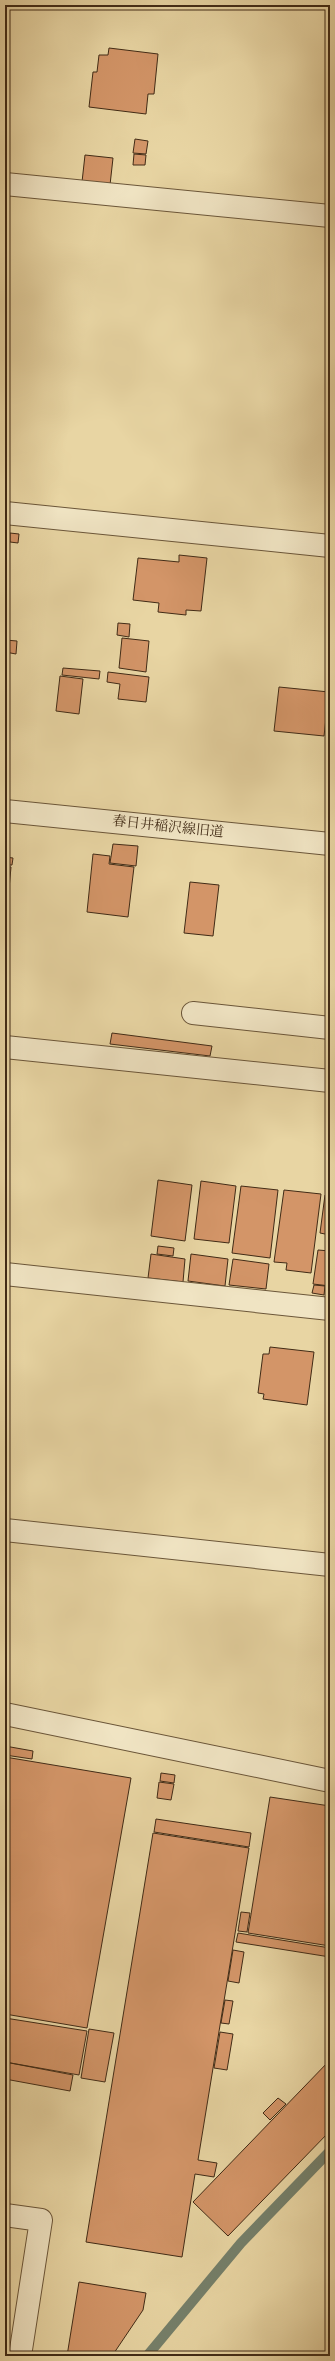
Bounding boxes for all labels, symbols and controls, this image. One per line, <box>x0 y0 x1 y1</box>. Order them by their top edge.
street label: 春日井稲沢線旧道 <box>112 813 225 840</box>

